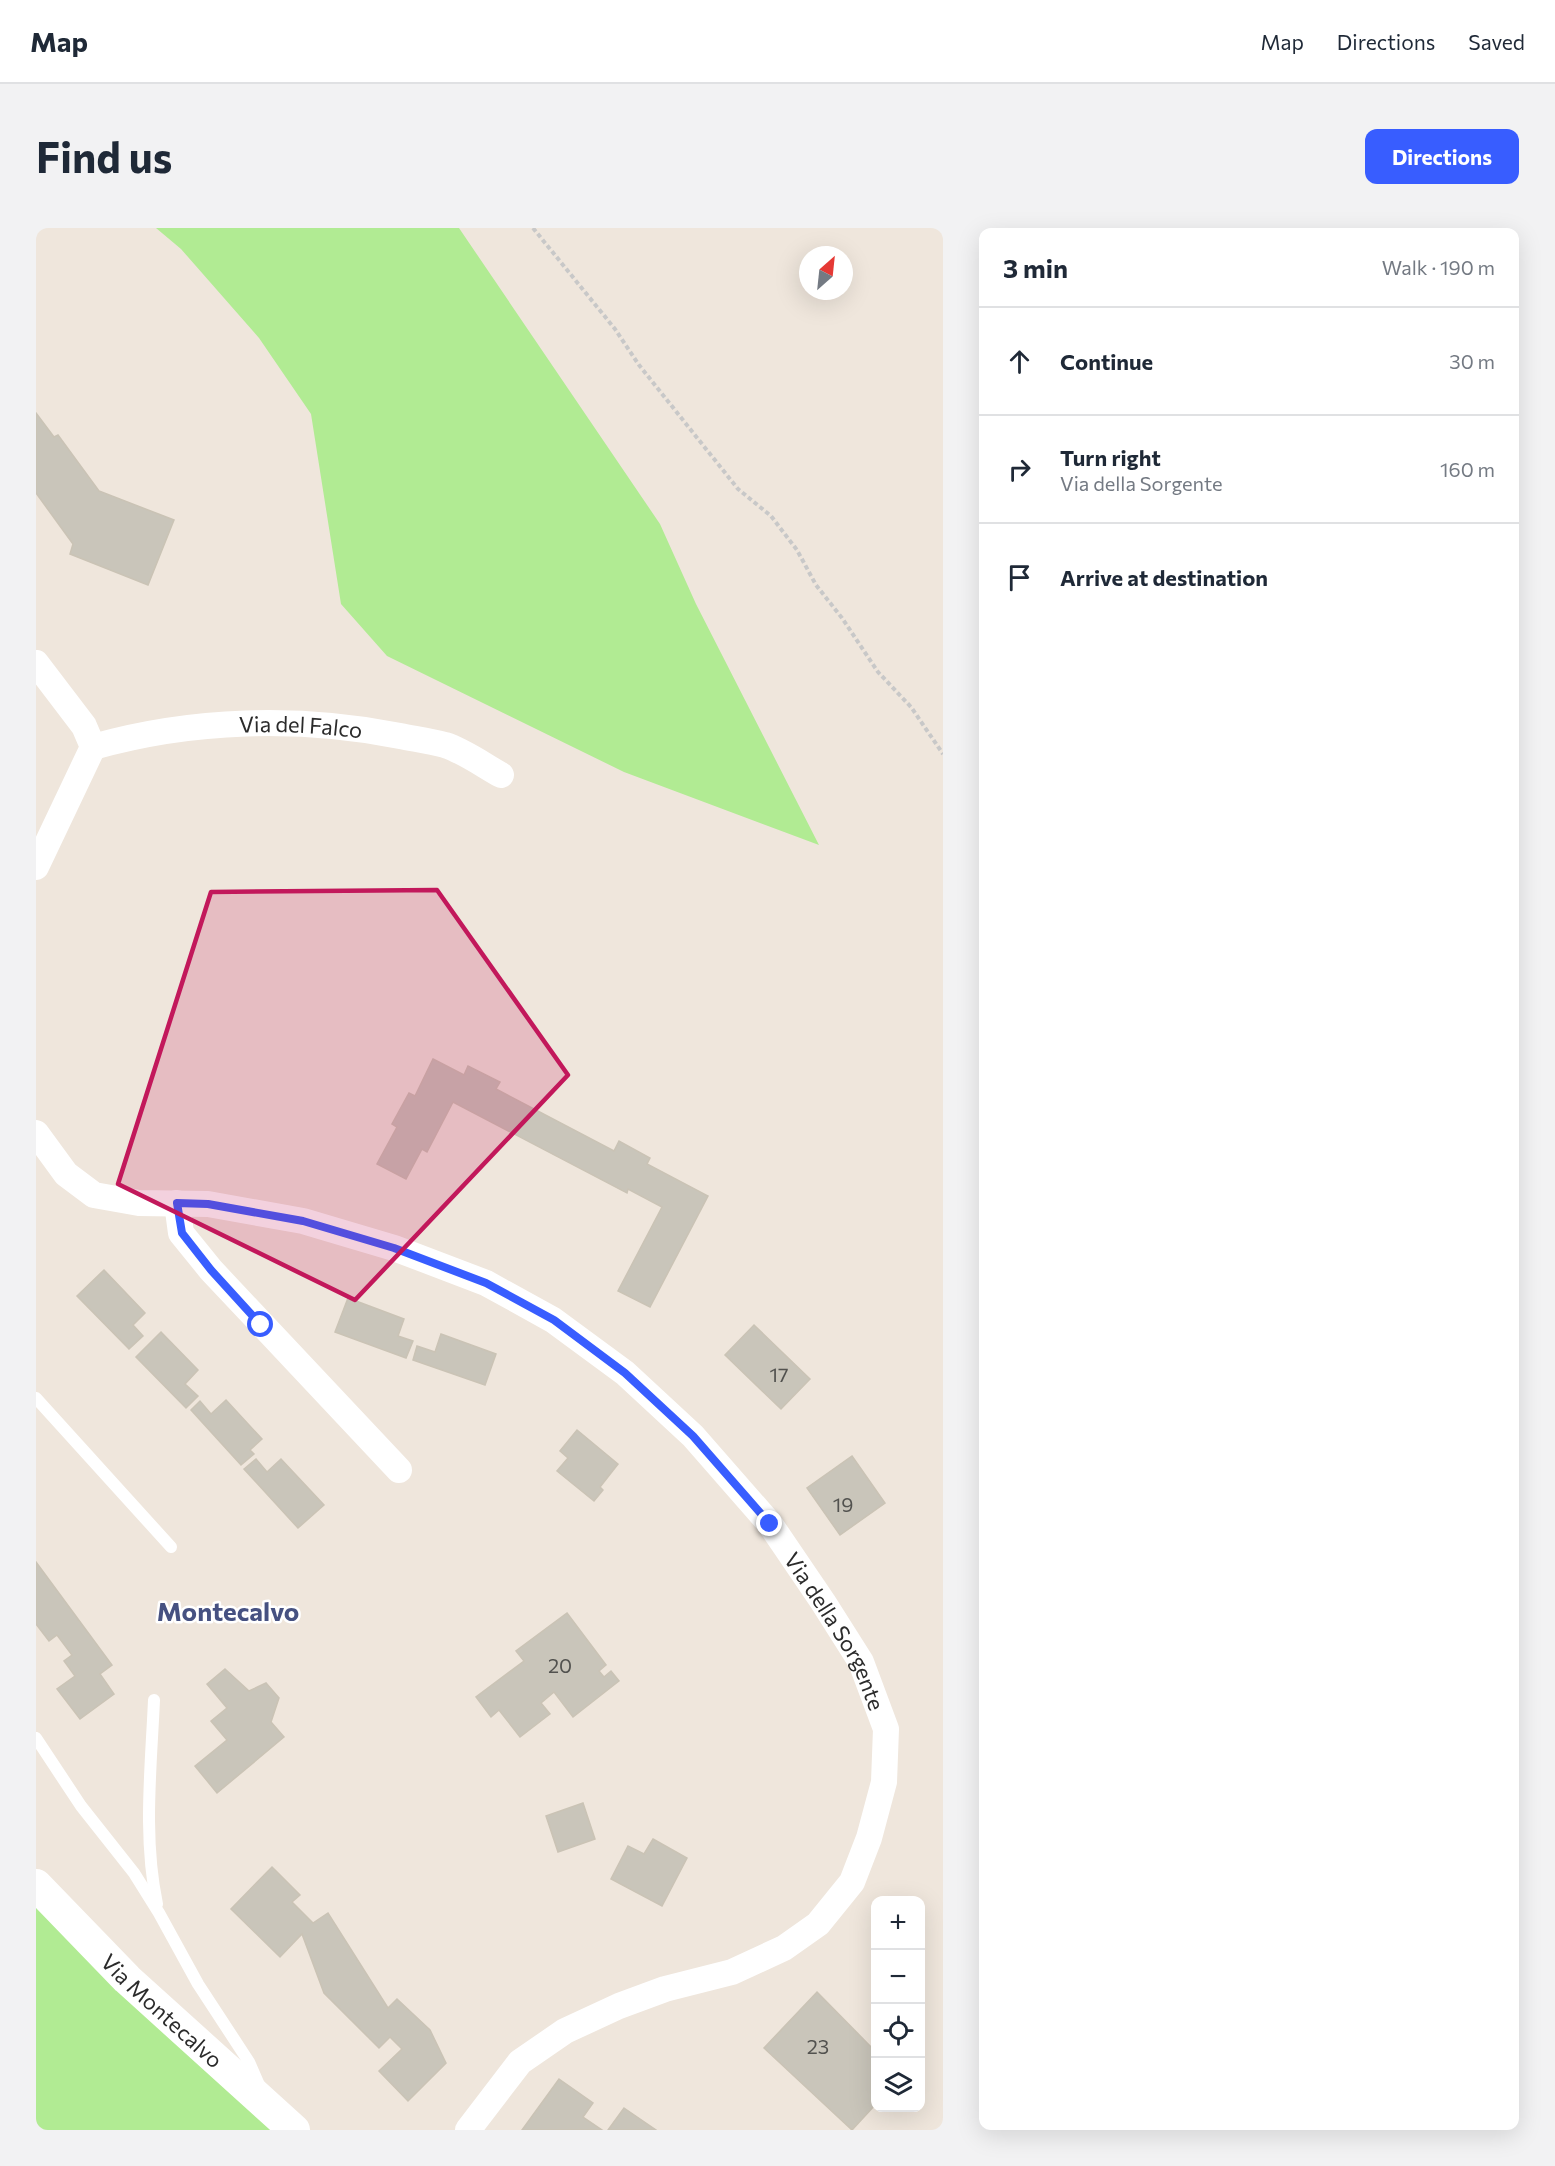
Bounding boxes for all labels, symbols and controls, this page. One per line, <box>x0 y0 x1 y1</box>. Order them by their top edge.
text: Map <box>30 24 88 58</box>
text: Map <box>1261 29 1304 54</box>
text: Directions <box>1337 29 1435 54</box>
text: Saved <box>1468 29 1525 54</box>
button: Directions <box>1365 129 1519 184</box>
text: Find us <box>36 130 172 182</box>
north arrow <box>799 246 853 300</box>
text: 3 min <box>1003 252 1068 283</box>
text: Walk · 190 m <box>1382 255 1495 279</box>
icon: ahead <box>1003 345 1036 378</box>
text: Continue <box>1060 348 1153 375</box>
text: 30 m <box>1449 349 1495 373</box>
text: Turn right <box>1060 444 1161 471</box>
icon: right <box>1003 453 1036 486</box>
text: 160 m <box>1440 457 1495 481</box>
text: Via della Sorgente <box>1060 471 1223 495</box>
icon: arrive <box>1003 561 1036 594</box>
text: Arrive at destination <box>1060 564 1268 591</box>
street label: Via del Falco <box>238 710 364 743</box>
route start <box>247 1311 273 1337</box>
house number: 17 <box>769 1362 789 1386</box>
house number: 19 <box>833 1492 853 1516</box>
route end <box>756 1510 782 1536</box>
street label: Via della Sorgente <box>779 1547 891 1714</box>
district label: Montecalvo <box>157 1595 299 1626</box>
house number: 20 <box>548 1653 572 1677</box>
map controls <box>871 1896 925 2112</box>
button: + <box>871 1896 925 1950</box>
street label: Via Montecalvo <box>96 1948 229 2073</box>
button: − <box>871 1950 925 2004</box>
button: locate <box>871 2004 925 2058</box>
house number: 23 <box>807 2034 829 2058</box>
button: layers <box>871 2058 925 2112</box>

